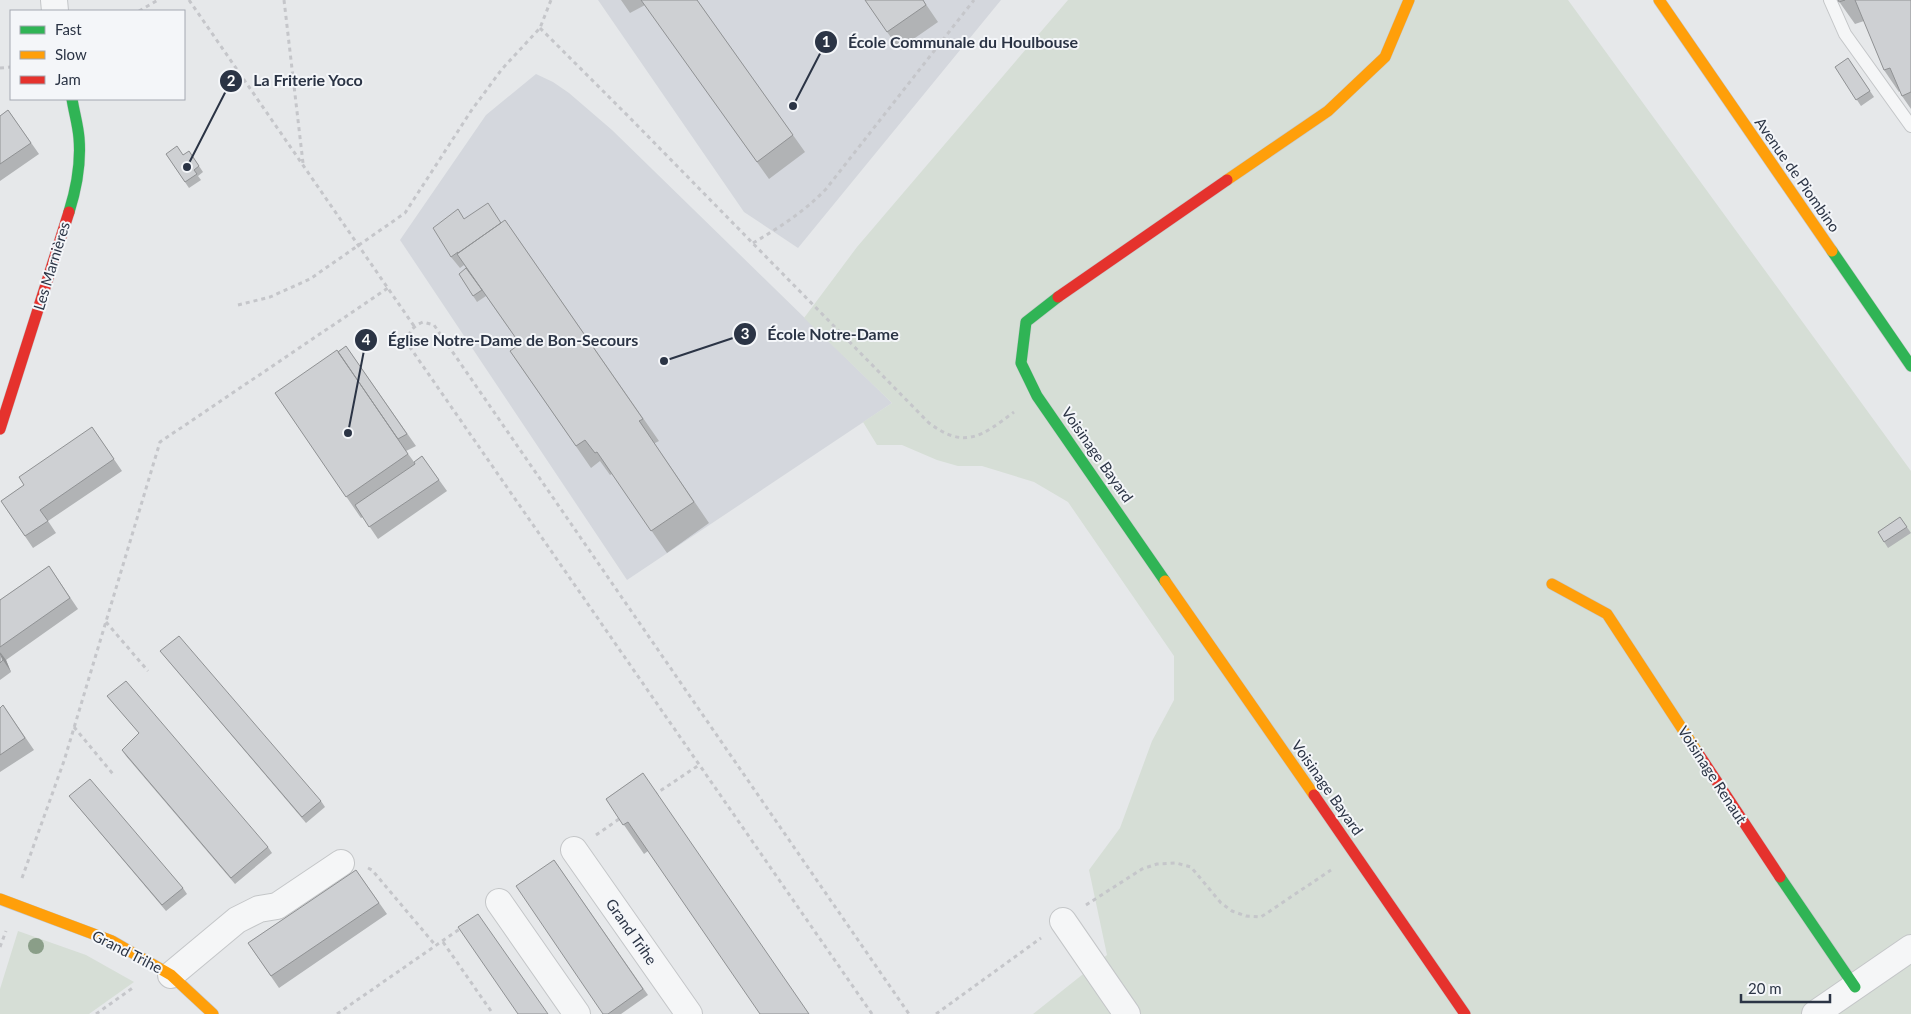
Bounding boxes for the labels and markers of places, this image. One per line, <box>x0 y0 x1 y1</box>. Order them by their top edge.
callout: École Communale du Houlbouse <box>813 27 1088 58</box>
callout: La Friterie Yoco <box>218 65 373 96</box>
callout: École Notre-Dame <box>732 319 908 350</box>
callout: Église Notre-Dame de Bon-Secours <box>353 324 648 355</box>

